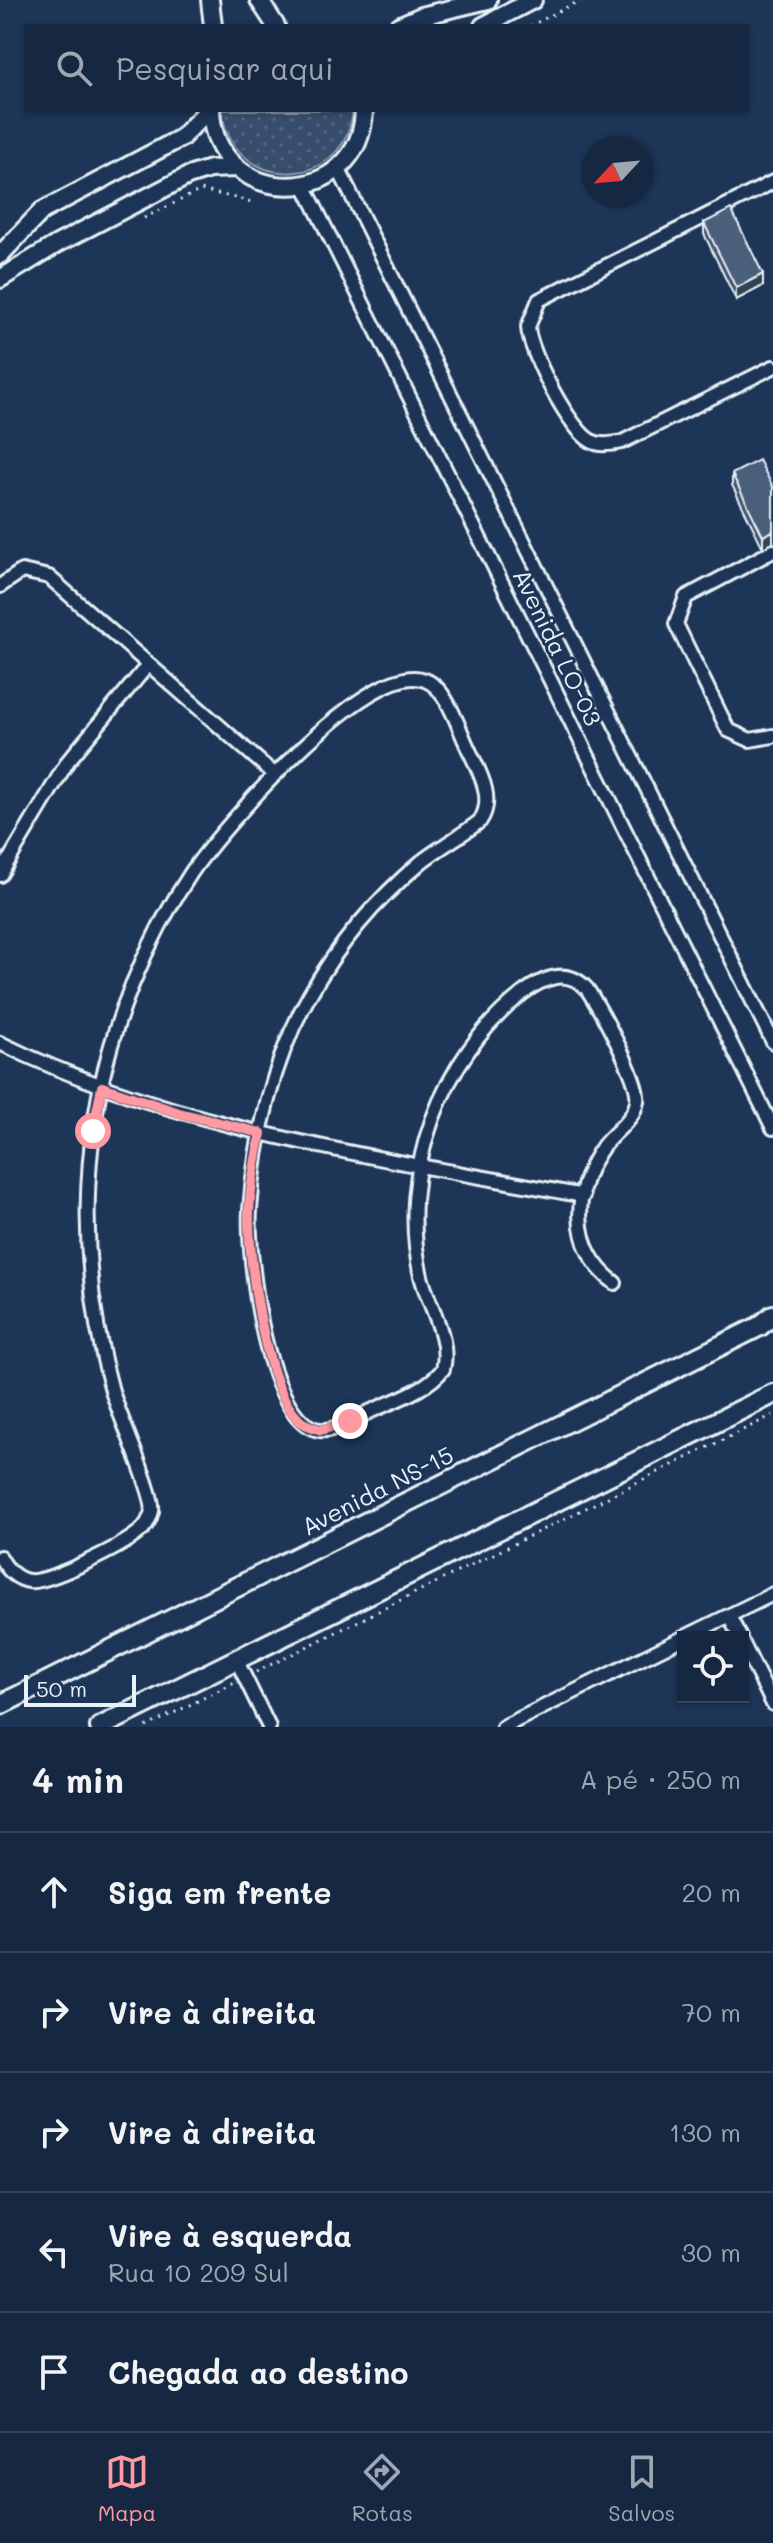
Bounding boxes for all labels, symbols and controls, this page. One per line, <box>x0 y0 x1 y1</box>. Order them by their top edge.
search box <box>24 24 749 112</box>
icon: search <box>52 46 96 90</box>
text: Pesquisar aqui <box>116 48 334 88</box>
north arrow <box>581 136 653 208</box>
street label: Avenida LO-03 <box>507 563 609 731</box>
route start <box>75 1113 111 1149</box>
route end <box>332 1403 368 1439</box>
street label: Avenida NS-15 <box>296 1438 458 1542</box>
map controls <box>677 1631 749 1703</box>
button: locate <box>677 1631 749 1703</box>
scale bar <box>24 1671 136 1707</box>
text: 50 m <box>36 1674 87 1703</box>
text: 4 min <box>32 1757 124 1802</box>
text: A pé · 250 m <box>580 1762 741 1796</box>
icon: ahead <box>32 1870 76 1914</box>
text: Siga em frente <box>108 1872 331 1912</box>
text: 20 m <box>681 1875 741 1909</box>
icon: right <box>32 1990 76 2034</box>
text: Vire à direita <box>108 1992 316 2032</box>
text: 70 m <box>681 1995 741 2029</box>
icon: right <box>32 2110 76 2154</box>
text: Vire à direita <box>108 2112 316 2152</box>
text: 130 m <box>669 2115 741 2149</box>
text: Vire à esquerda <box>108 2215 352 2255</box>
icon: left <box>32 2230 76 2274</box>
text: 30 m <box>681 2235 741 2269</box>
text: Rua 10 209 Sul <box>108 2255 289 2289</box>
icon: arrive <box>32 2350 76 2394</box>
text: Chegada ao destino <box>108 2352 408 2392</box>
tab: Mapa <box>98 2450 156 2527</box>
tab: Rotas <box>352 2450 413 2527</box>
tab: Salvos <box>608 2450 675 2527</box>

